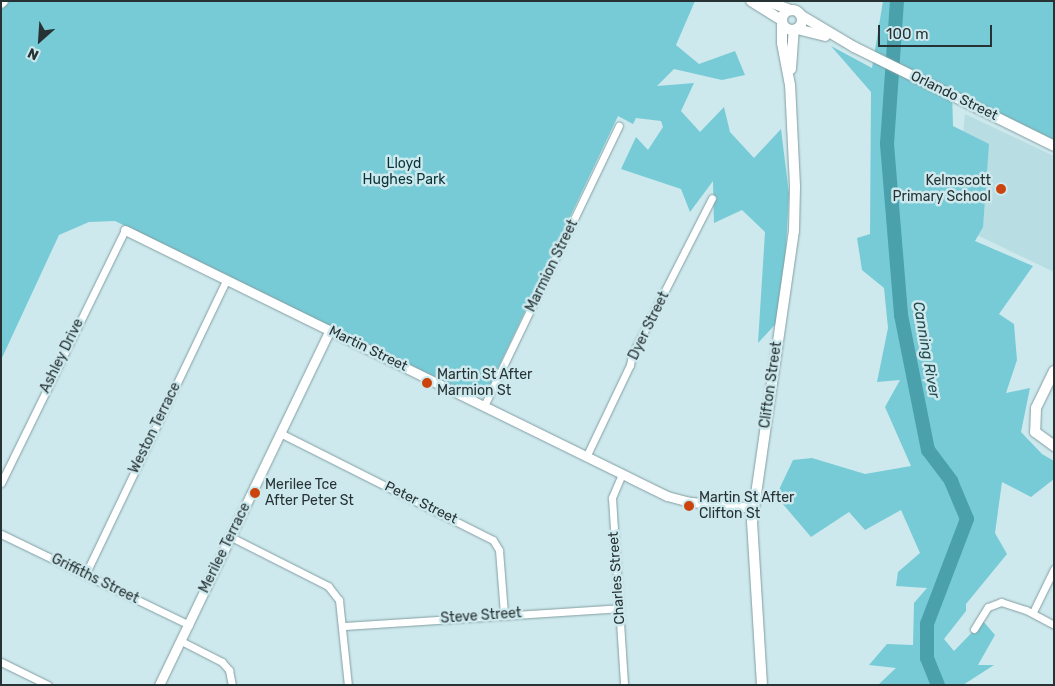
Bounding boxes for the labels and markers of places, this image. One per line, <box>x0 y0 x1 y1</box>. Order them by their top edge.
place label: Kelmscott Primary School <box>892 173 991 206</box>
marker: Kelmscott Primary School <box>995 183 1007 195</box>
place label: Martin St After Marmion St <box>437 367 533 400</box>
marker: Martin St After Marmion St <box>421 377 433 389</box>
place label: Merilee Tce After Peter St <box>265 477 354 510</box>
marker: Merilee Tce After Peter St <box>249 487 261 499</box>
place label: Martin St After Clifton St <box>699 490 795 522</box>
marker: Martin St After Clifton St <box>683 500 695 512</box>

